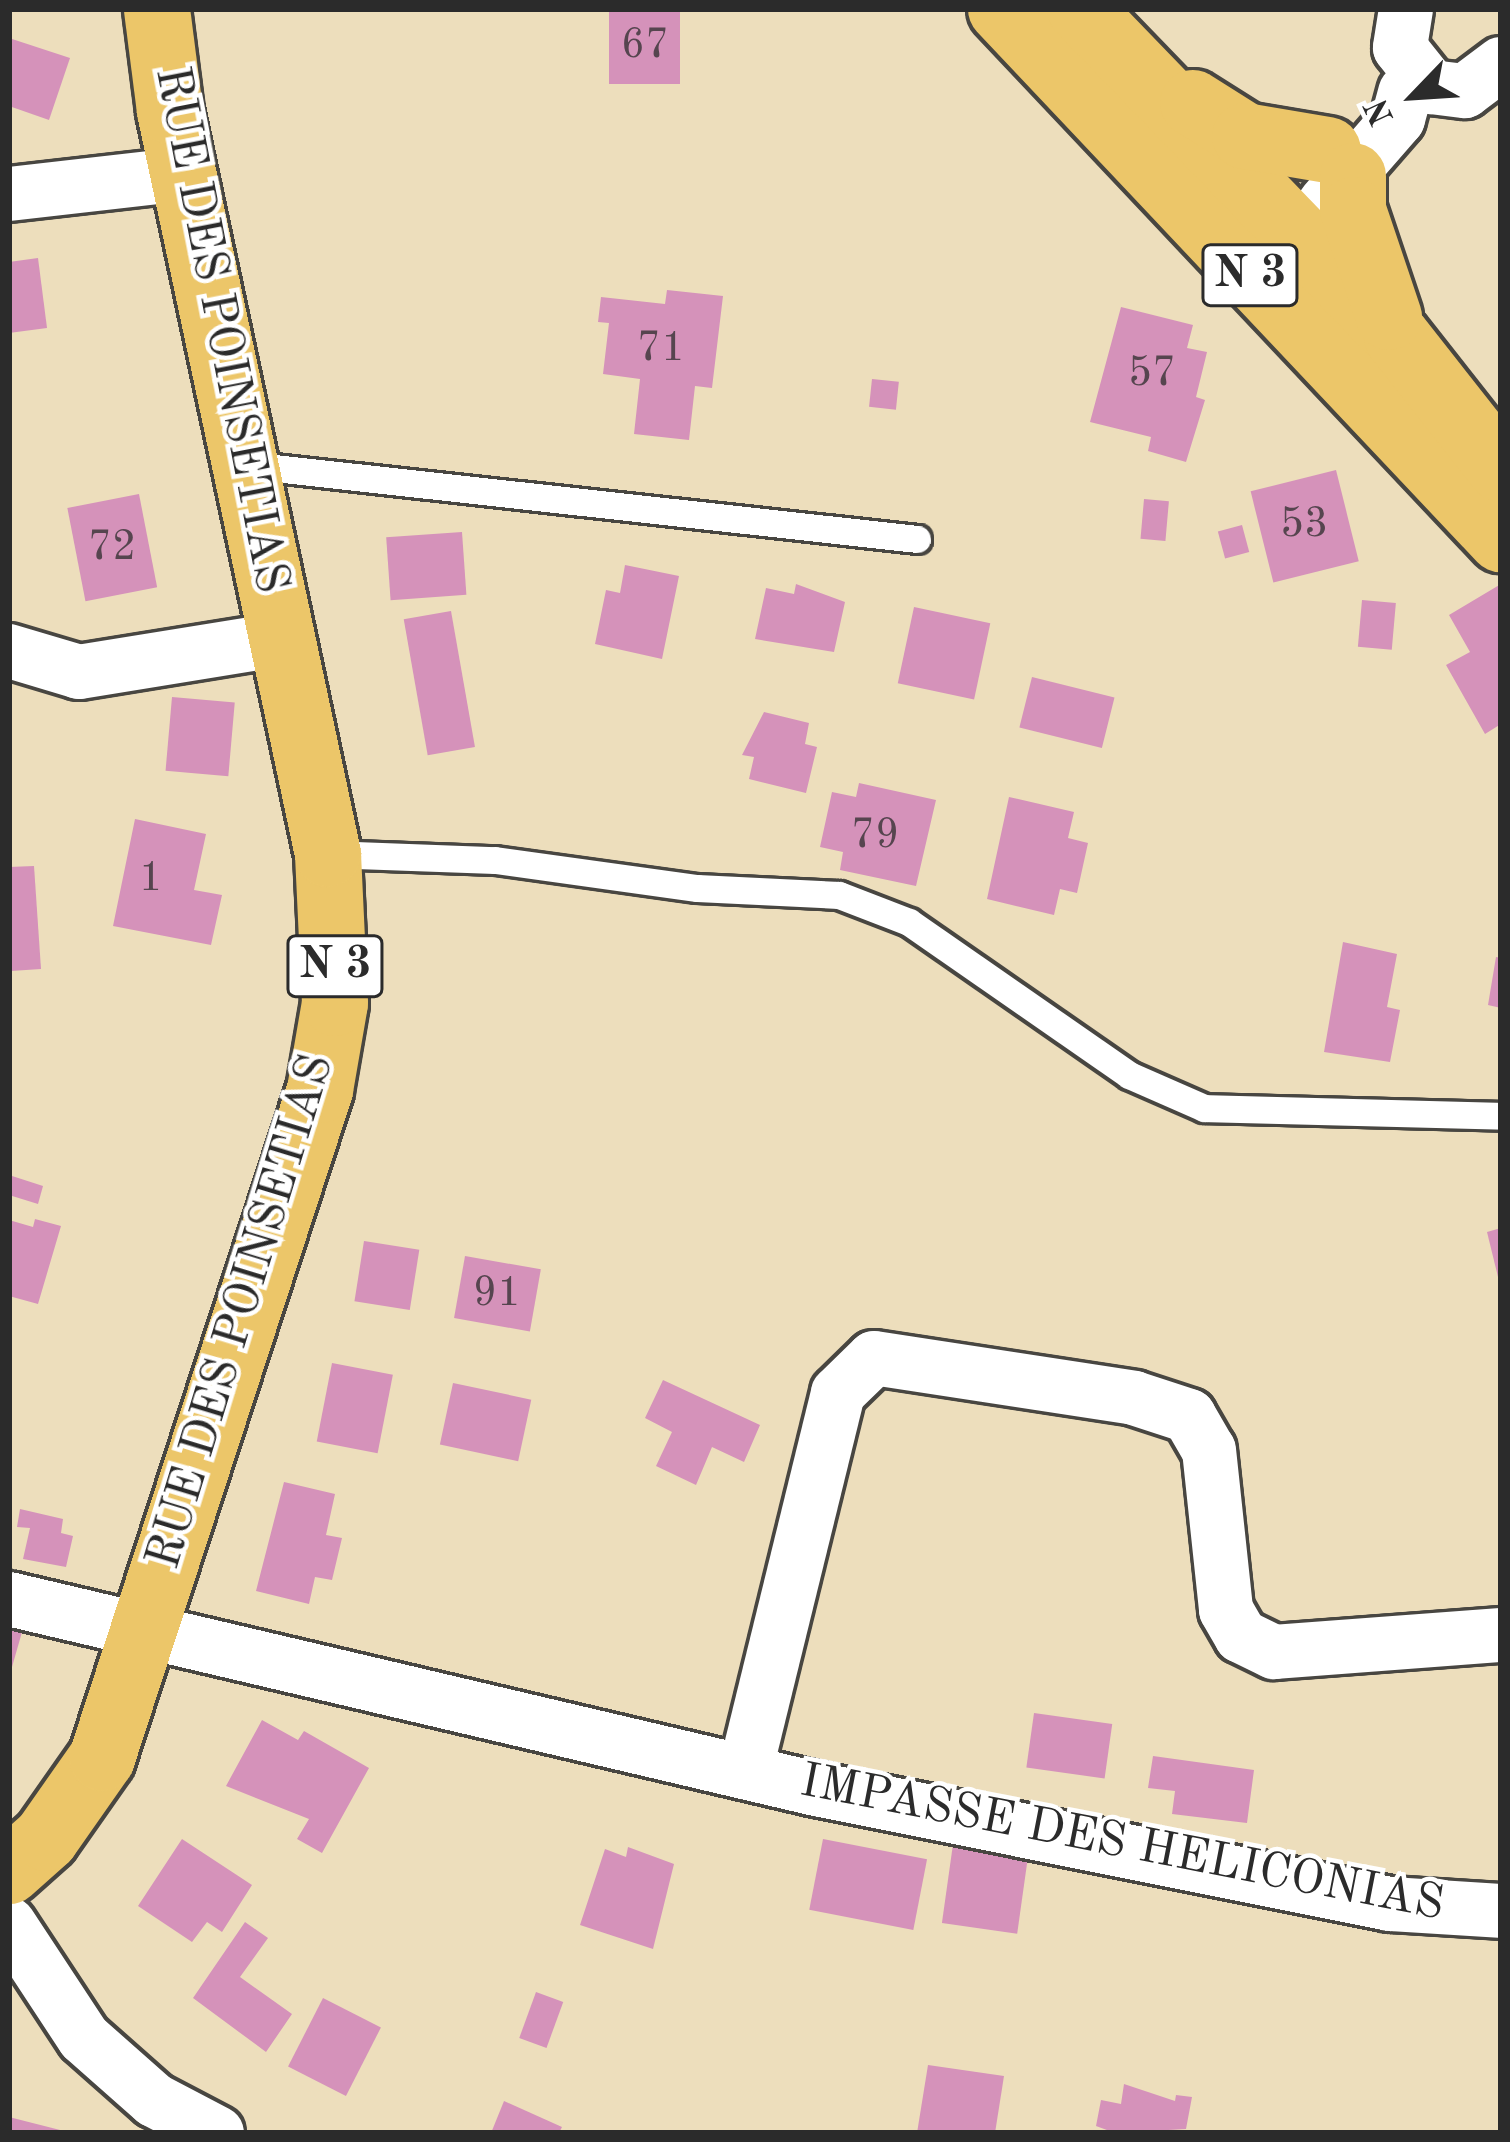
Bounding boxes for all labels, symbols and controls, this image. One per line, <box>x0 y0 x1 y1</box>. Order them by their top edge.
house number: 67 <box>621 21 669 71</box>
north arrow <box>1354 36 1474 156</box>
street label: RUE DES POINSETIAS <box>141 62 299 598</box>
text: N <box>1361 93 1401 130</box>
road number: N 3 <box>1199 236 1301 314</box>
house number: 71 <box>637 324 685 374</box>
house number: 57 <box>1128 349 1176 399</box>
house number: 53 <box>1280 500 1328 550</box>
house number: 72 <box>88 523 136 573</box>
house number: 79 <box>851 811 899 861</box>
house number: 1 <box>139 854 163 904</box>
road number: N 3 <box>284 927 386 1005</box>
street label: RUE DES POINSETIAS <box>136 1048 348 1576</box>
house number: 91 <box>473 1269 521 1319</box>
street label: IMPASSE DES HELICONIAS <box>795 1753 1449 1935</box>

